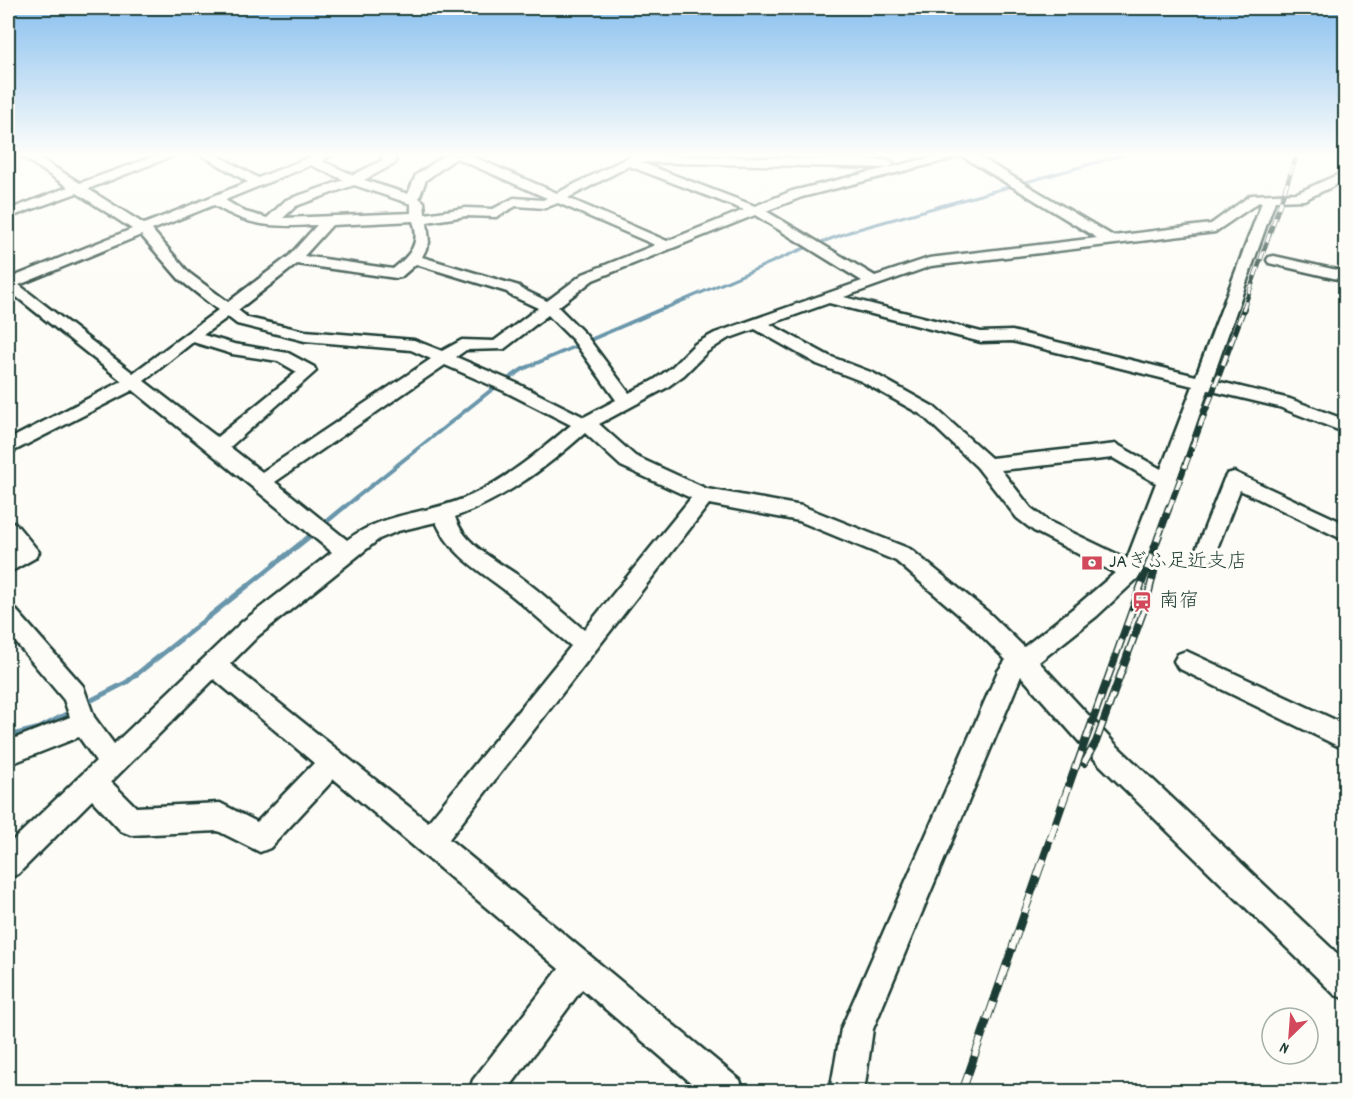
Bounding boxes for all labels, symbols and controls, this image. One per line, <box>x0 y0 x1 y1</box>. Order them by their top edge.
place label: JAぎふ足近支店 <box>1109 549 1247 577</box>
bank icon: JAぎふ足近支店 <box>1080 551 1104 575</box>
place label: 南宿 <box>1159 588 1199 616</box>
station icon: 南宿 <box>1130 590 1154 614</box>
north arrow <box>1260 1006 1320 1066</box>
text: N <box>1276 1035 1293 1059</box>

